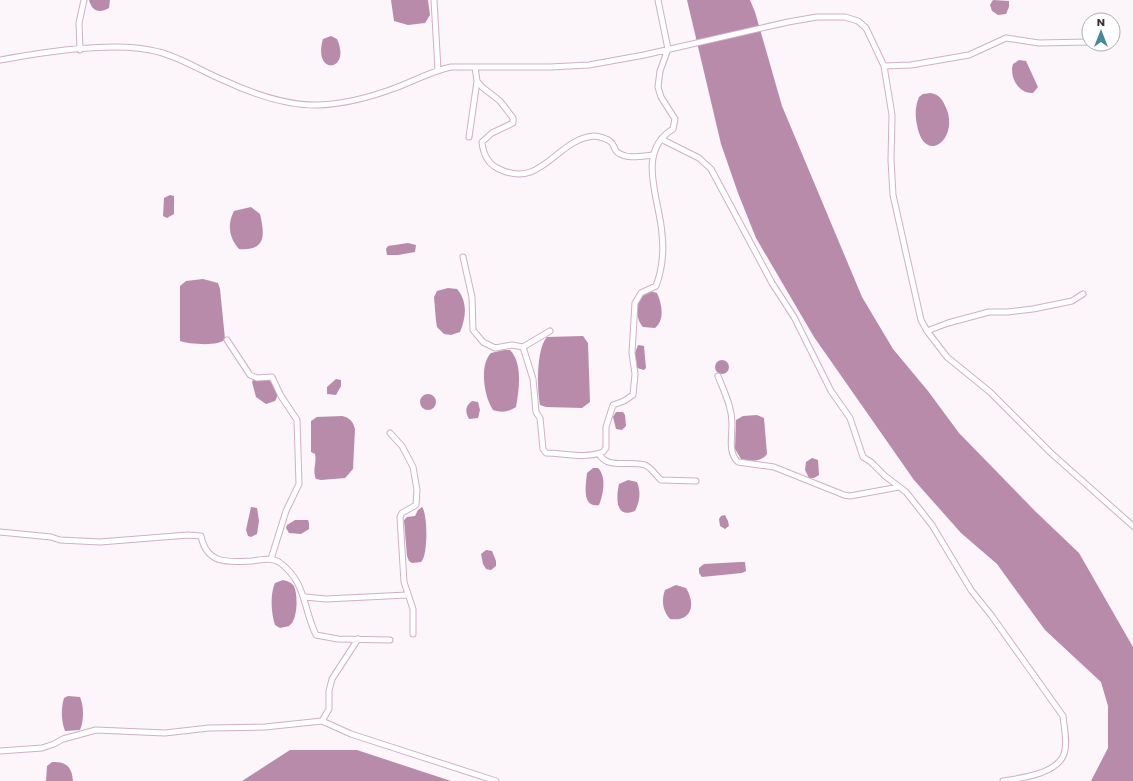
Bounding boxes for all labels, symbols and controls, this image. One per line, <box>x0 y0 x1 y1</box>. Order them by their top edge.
north arrow <box>1081 12 1121 52</box>
text: N <box>1097 14 1105 30</box>

